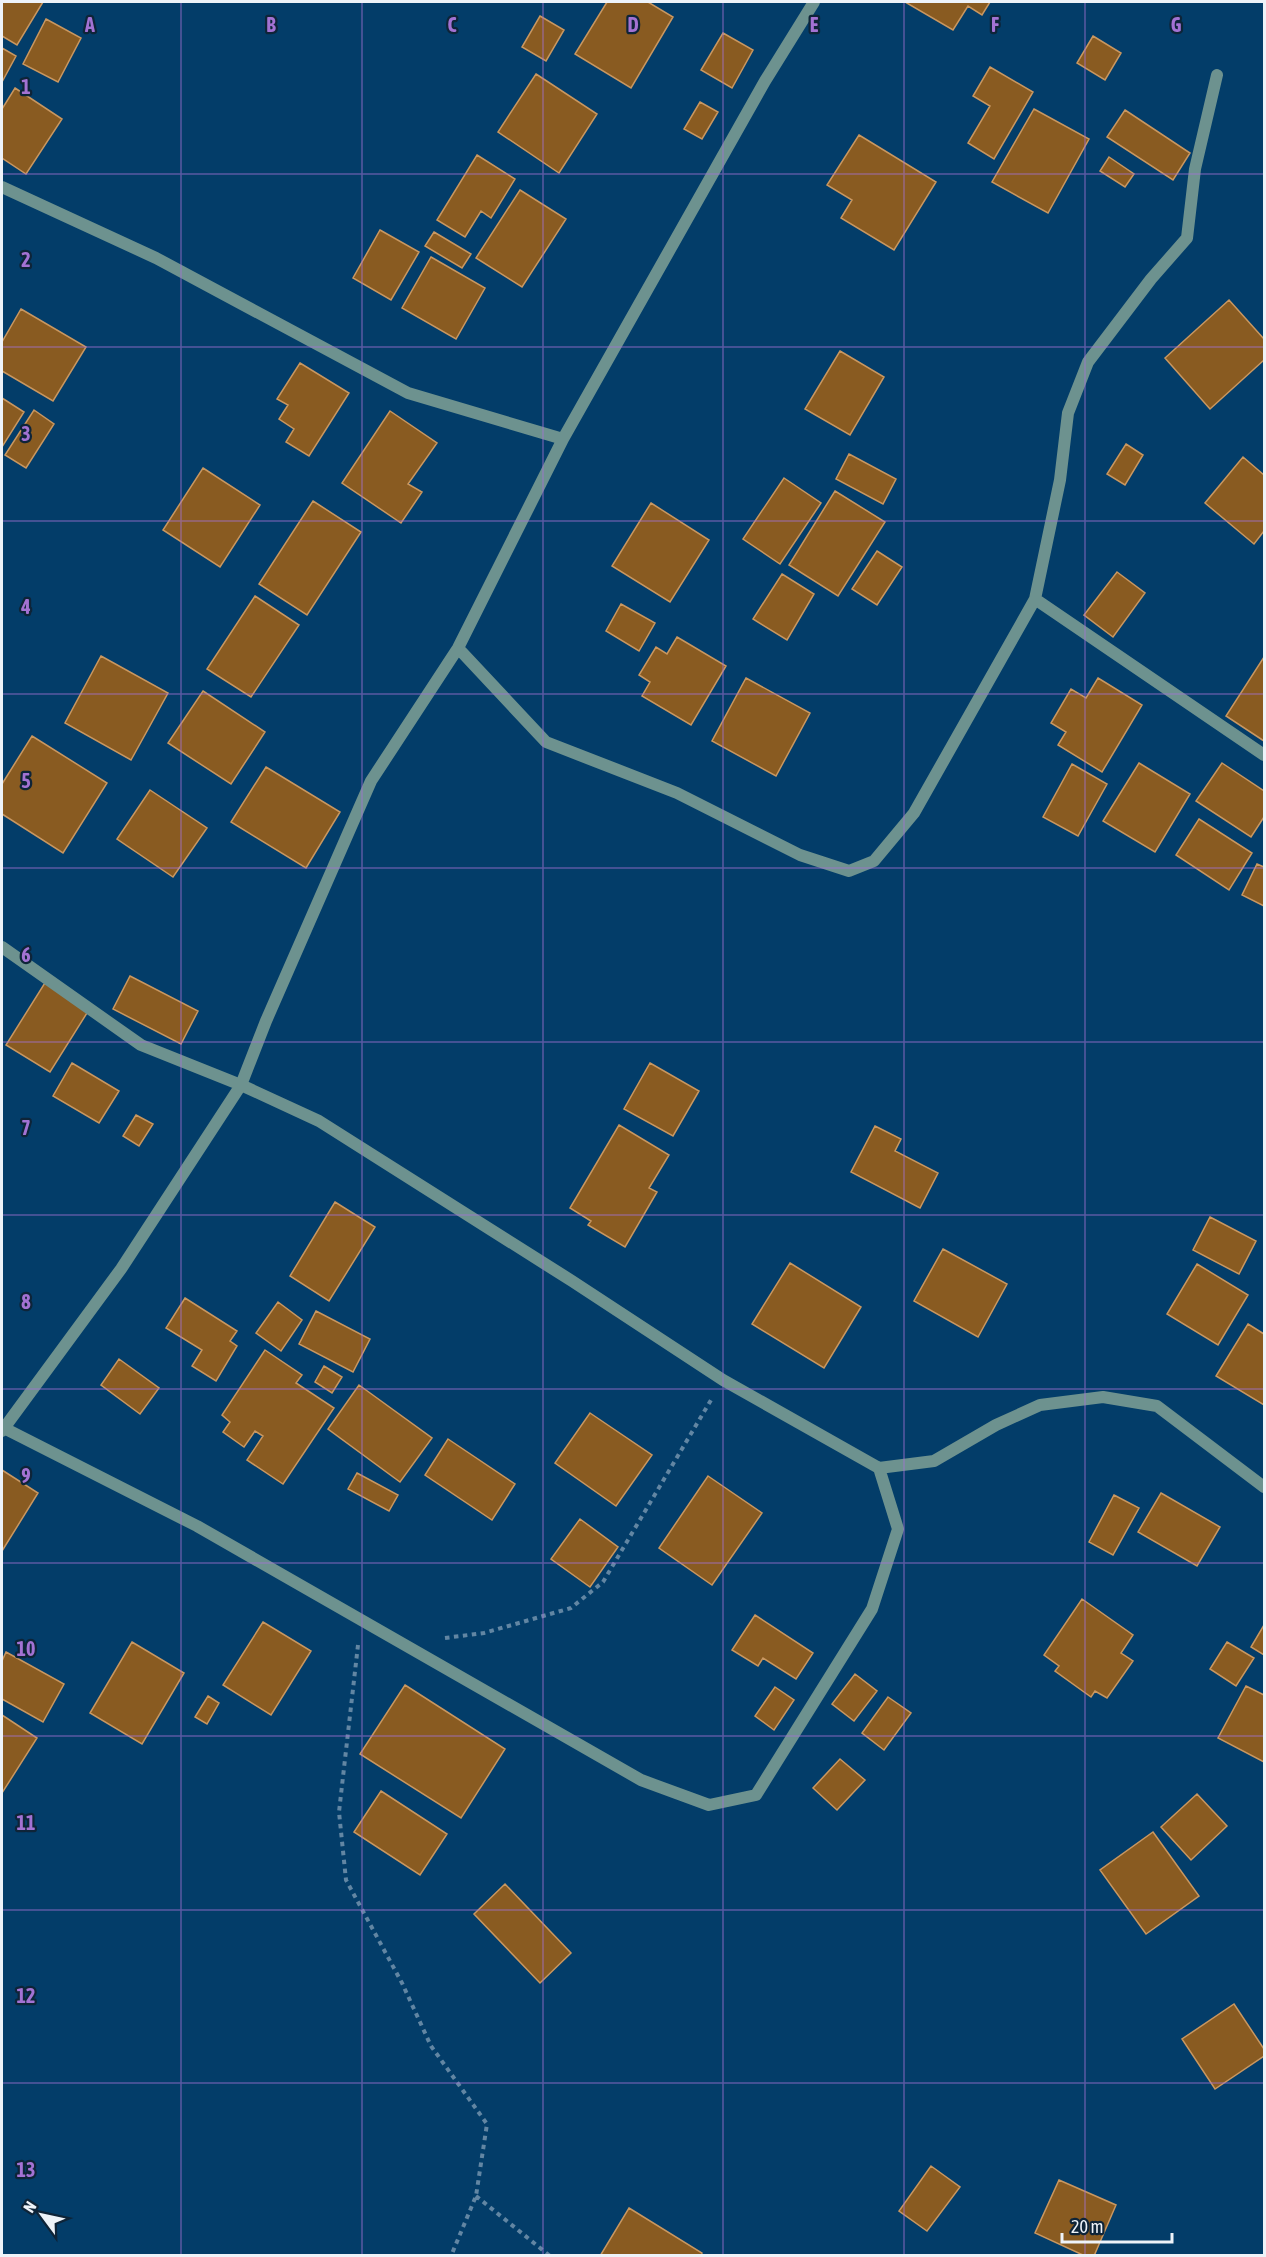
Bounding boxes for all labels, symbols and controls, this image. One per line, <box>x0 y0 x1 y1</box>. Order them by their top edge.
text: A <box>84 13 95 36</box>
text: B <box>266 13 276 36</box>
text: C <box>448 13 457 36</box>
text: D <box>627 13 639 36</box>
text: E <box>810 13 819 36</box>
text: F <box>991 13 999 36</box>
text: G <box>1171 13 1182 36</box>
text: 1 <box>21 75 31 98</box>
text: 2 <box>21 248 31 271</box>
text: 3 <box>21 422 31 445</box>
text: 4 <box>20 595 31 618</box>
text: 5 <box>21 769 31 792</box>
text: 6 <box>21 943 31 966</box>
text: 7 <box>21 1116 31 1139</box>
text: 8 <box>21 1290 31 1313</box>
text: 9 <box>21 1464 31 1487</box>
text: 10 <box>17 1637 35 1660</box>
text: 11 <box>17 1811 35 1834</box>
text: 12 <box>17 1984 35 2007</box>
text: 13 <box>17 2158 35 2181</box>
north arrow <box>12 2185 72 2245</box>
text: N <box>19 2198 40 2216</box>
scale bar <box>1062 2206 1172 2244</box>
text: 20 m <box>1071 2216 1103 2237</box>

